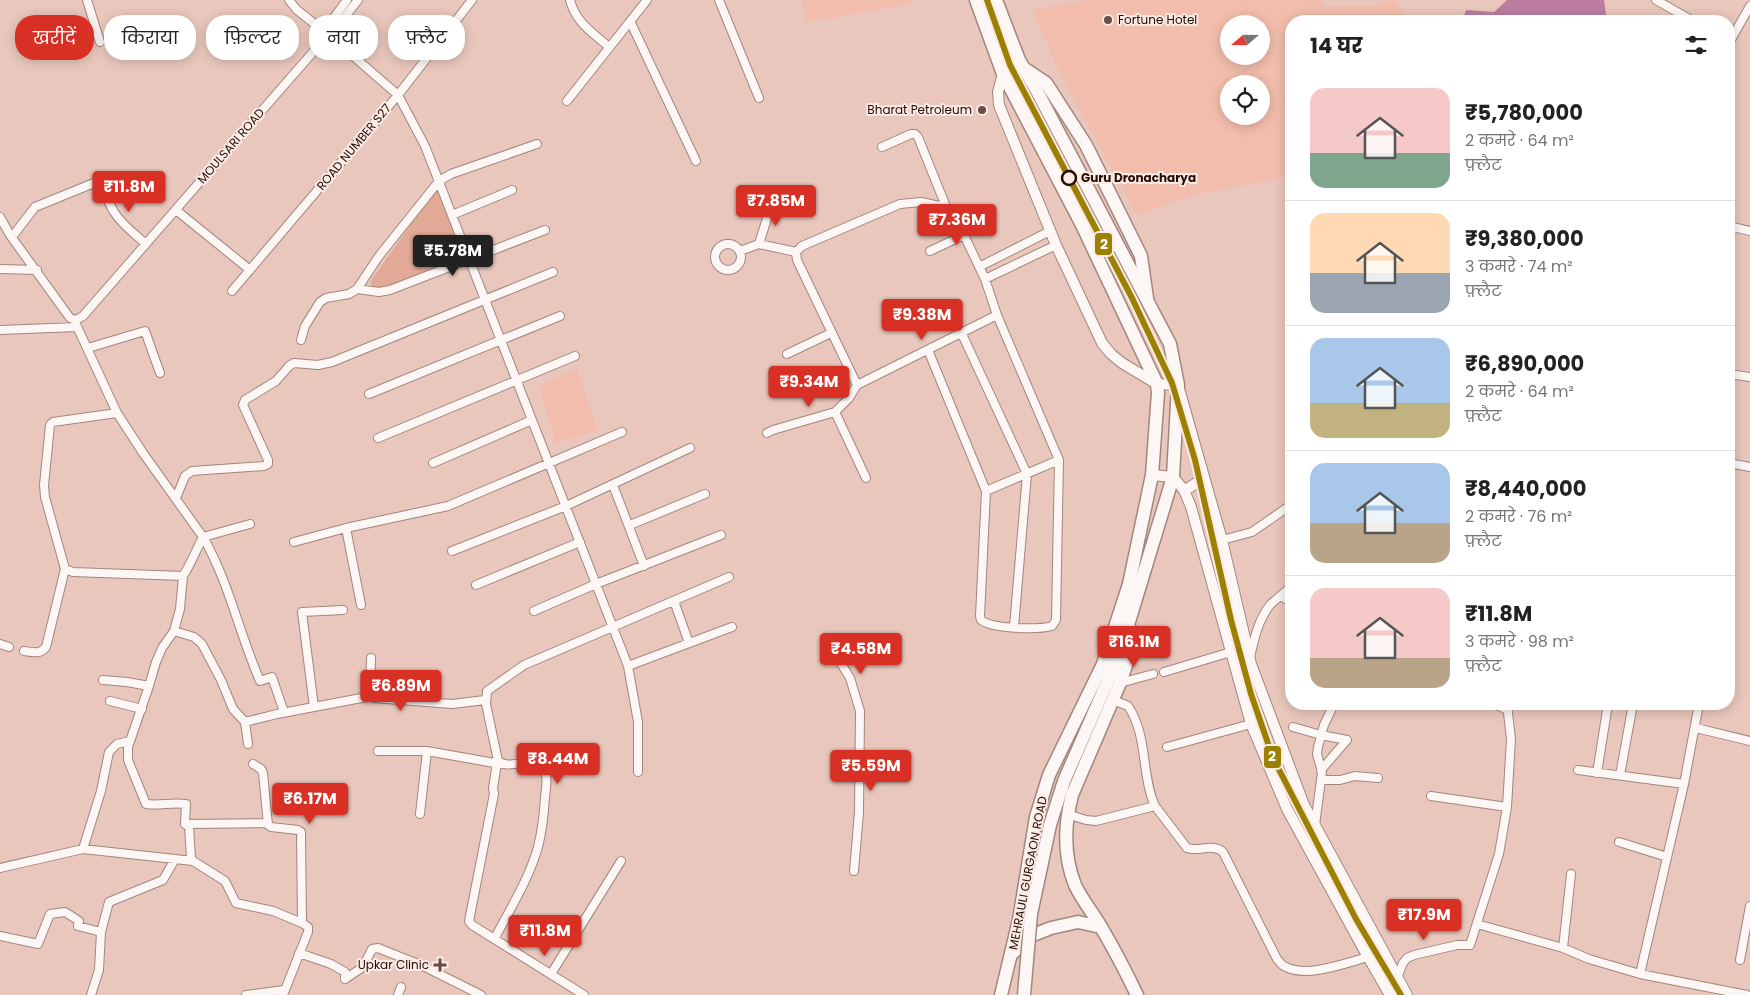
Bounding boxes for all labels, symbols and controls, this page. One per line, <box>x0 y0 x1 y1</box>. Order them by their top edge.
place label: Fortune Hotel <box>1118 11 1197 28</box>
marker: Fortune Hotel <box>1102 14 1114 26</box>
chip: खरीदें <box>15 15 94 60</box>
chip: किराया <box>104 15 196 60</box>
chip: फ़िल्टर <box>206 15 299 60</box>
chip: नया <box>309 15 378 60</box>
chip: फ़्लैट <box>388 15 465 60</box>
north arrow <box>1220 15 1270 65</box>
map controls <box>1220 15 1270 125</box>
text: 14 घर <box>1310 31 1362 60</box>
icon: filters <box>1682 31 1710 59</box>
button: locate <box>1220 75 1270 125</box>
text: ₹5,780,000 <box>1465 98 1583 127</box>
street label: ROAD NUMBER S27 <box>312 100 395 193</box>
place label: Bharat Petroleum <box>867 101 972 118</box>
street label: MOULSARI ROAD <box>193 104 268 187</box>
marker: Bharat Petroleum <box>976 104 988 116</box>
icon: home <box>1350 108 1410 168</box>
text: 2 कमरे · 64 m² <box>1465 129 1574 152</box>
text: फ़्लैट <box>1465 154 1502 177</box>
place label: Guru Dronacharya <box>1081 169 1196 186</box>
pin: ₹11.8M <box>88 170 170 213</box>
marker: Guru Dronacharya <box>1061 170 1077 186</box>
text: ₹11.8M <box>103 175 155 198</box>
pin: ₹7.85M <box>735 184 817 227</box>
text: ₹7.85M <box>747 189 805 212</box>
pin: ₹7.36M <box>916 204 998 246</box>
text: ₹7.36M <box>928 208 986 231</box>
text: ₹9,380,000 <box>1465 224 1584 253</box>
line badge: 2 <box>1094 232 1113 256</box>
icon: home <box>1350 233 1410 293</box>
pin: ₹5.78M <box>412 234 494 277</box>
text: 2 <box>1100 234 1108 254</box>
text: ₹5.78M <box>424 239 482 262</box>
text: 3 कमरे · 74 m² <box>1465 255 1573 278</box>
text: फ़्लैट <box>1465 280 1502 303</box>
pin: ₹9.38M <box>881 298 963 341</box>
text: ₹9.38M <box>893 303 951 326</box>
text: ₹6,890,000 <box>1465 349 1584 378</box>
icon: home <box>1350 358 1410 418</box>
pin: ₹9.34M <box>768 366 850 408</box>
text: ₹9.34M <box>779 370 839 393</box>
text: 2 कमरे · 64 m² <box>1465 380 1574 403</box>
text: फ़्लैट <box>1465 405 1502 428</box>
text: ₹8,440,000 <box>1465 474 1586 503</box>
icon: home <box>1350 483 1410 543</box>
text: 2 कमरे · 76 m² <box>1465 505 1572 528</box>
text: फ़्लैट <box>1465 530 1502 553</box>
text: ₹11.8M <box>1465 599 1532 628</box>
icon: home <box>1350 608 1410 668</box>
pin: ₹16.1M <box>1093 626 1175 668</box>
text: ₹16.1M <box>1109 630 1160 653</box>
text: 3 कमरे · 98 m² <box>1465 630 1574 653</box>
pin: ₹4.58M <box>820 632 902 675</box>
text: ₹4.58M <box>831 637 891 660</box>
text: फ़्लैट <box>1465 655 1502 678</box>
pin: ₹6.89M <box>360 670 442 712</box>
text: ₹6.89M <box>371 674 431 697</box>
pin: ₹8.44M <box>517 742 599 785</box>
line badge: 2 <box>1263 745 1282 769</box>
text: 2 <box>1268 746 1276 766</box>
text: ₹8.44M <box>528 747 588 770</box>
pin: ₹5.59M <box>830 750 912 792</box>
text: ₹5.59M <box>841 754 901 777</box>
pin: ₹6.17M <box>269 782 351 825</box>
text: ₹6.17M <box>283 787 337 810</box>
street label: MEHRAULI GURGAON ROAD <box>1004 795 1051 951</box>
pin: ₹17.9M <box>1383 898 1465 941</box>
text: ₹17.9M <box>1397 903 1451 926</box>
pin: ₹11.8M <box>504 914 586 957</box>
text: ₹11.8M <box>519 919 571 942</box>
place label: Upkar Clinic <box>358 956 429 973</box>
marker: Upkar Clinic <box>433 958 447 972</box>

